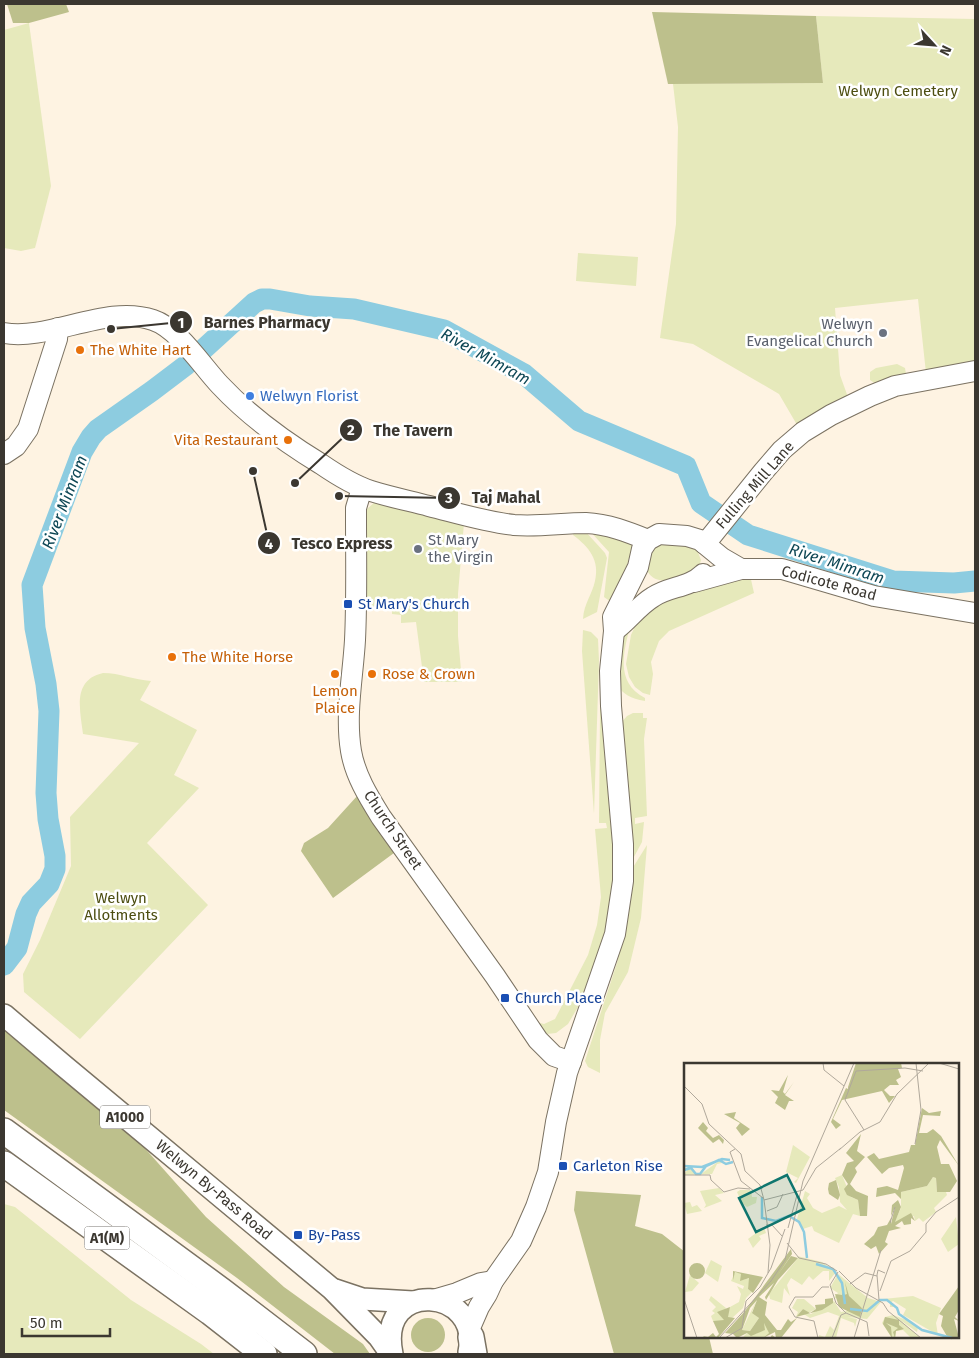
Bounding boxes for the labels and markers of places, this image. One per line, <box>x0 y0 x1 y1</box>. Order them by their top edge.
callout: Barnes Pharmacy <box>169 307 340 338</box>
place label: Welwyn Evangelical Church <box>746 315 873 350</box>
marker: Welwyn Evangelical Church <box>877 327 889 339</box>
place label: The White Hart <box>90 341 192 359</box>
marker: The White Hart <box>74 344 86 356</box>
place label: Welwyn Florist <box>260 387 359 405</box>
marker: Welwyn Florist <box>244 390 256 402</box>
callout: The Tavern <box>338 415 463 446</box>
place label: Vita Restaurant <box>174 431 279 449</box>
marker: Vita Restaurant <box>282 434 294 446</box>
callout: Taj Mahal <box>436 482 550 513</box>
callout: Tesco Express <box>256 528 402 559</box>
place label: St Mary the Virgin <box>428 531 493 566</box>
marker: St Mary the Virgin <box>412 543 424 555</box>
place label: St Mary's Church <box>358 595 470 613</box>
marker: St Mary's Church <box>342 598 354 610</box>
place label: The White Horse <box>182 648 293 666</box>
marker: The White Horse <box>166 651 178 663</box>
place label: Rose & Crown <box>382 665 476 683</box>
marker: Lemon Plaice <box>329 668 341 680</box>
marker: Rose & Crown <box>366 668 378 680</box>
place label: Lemon Plaice <box>312 682 358 717</box>
place label: Church Place <box>515 989 602 1007</box>
marker: Church Place <box>499 992 511 1004</box>
place label: Carleton Rise <box>573 1157 663 1175</box>
marker: Carleton Rise <box>557 1160 569 1172</box>
place label: By-Pass <box>308 1226 360 1244</box>
marker: By-Pass <box>292 1229 304 1241</box>

